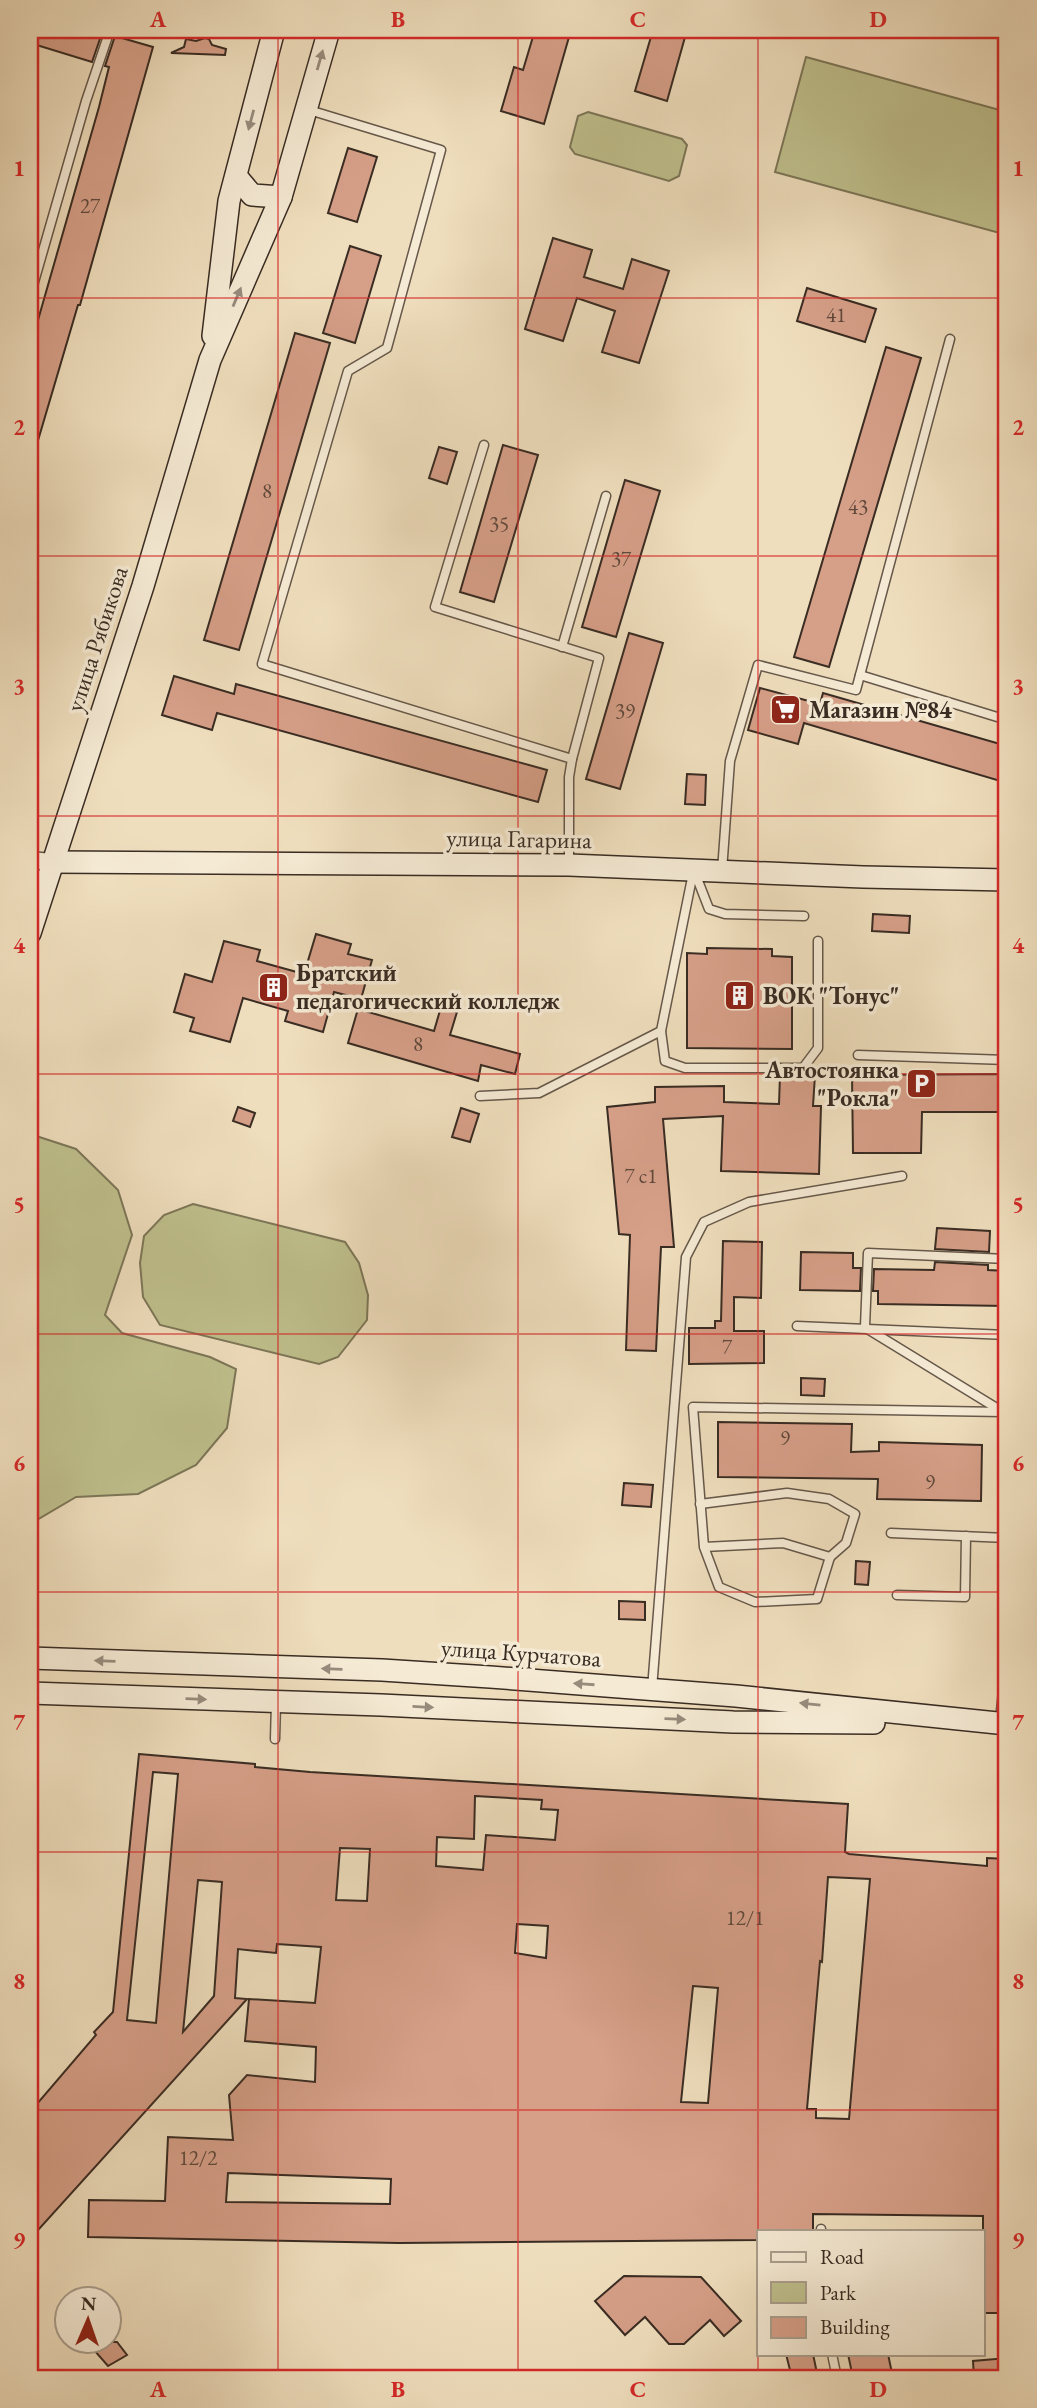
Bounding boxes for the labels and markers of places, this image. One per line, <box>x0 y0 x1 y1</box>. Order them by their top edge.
supermarket icon: Магазин №84 <box>769 693 803 727</box>
place label: Магазин №84 <box>809 694 952 725</box>
place label: Братский педагогический колледж <box>296 957 560 1016</box>
building icon: Братский педагогический колледж <box>256 970 290 1004</box>
building icon: ВОК "Тонус" <box>723 979 757 1013</box>
place label: ВОК "Тонус" <box>763 980 899 1012</box>
place label: Автостоянка "Рокла" <box>764 1054 899 1113</box>
parking icon: Автостоянка "Рокла" <box>905 1067 939 1101</box>

